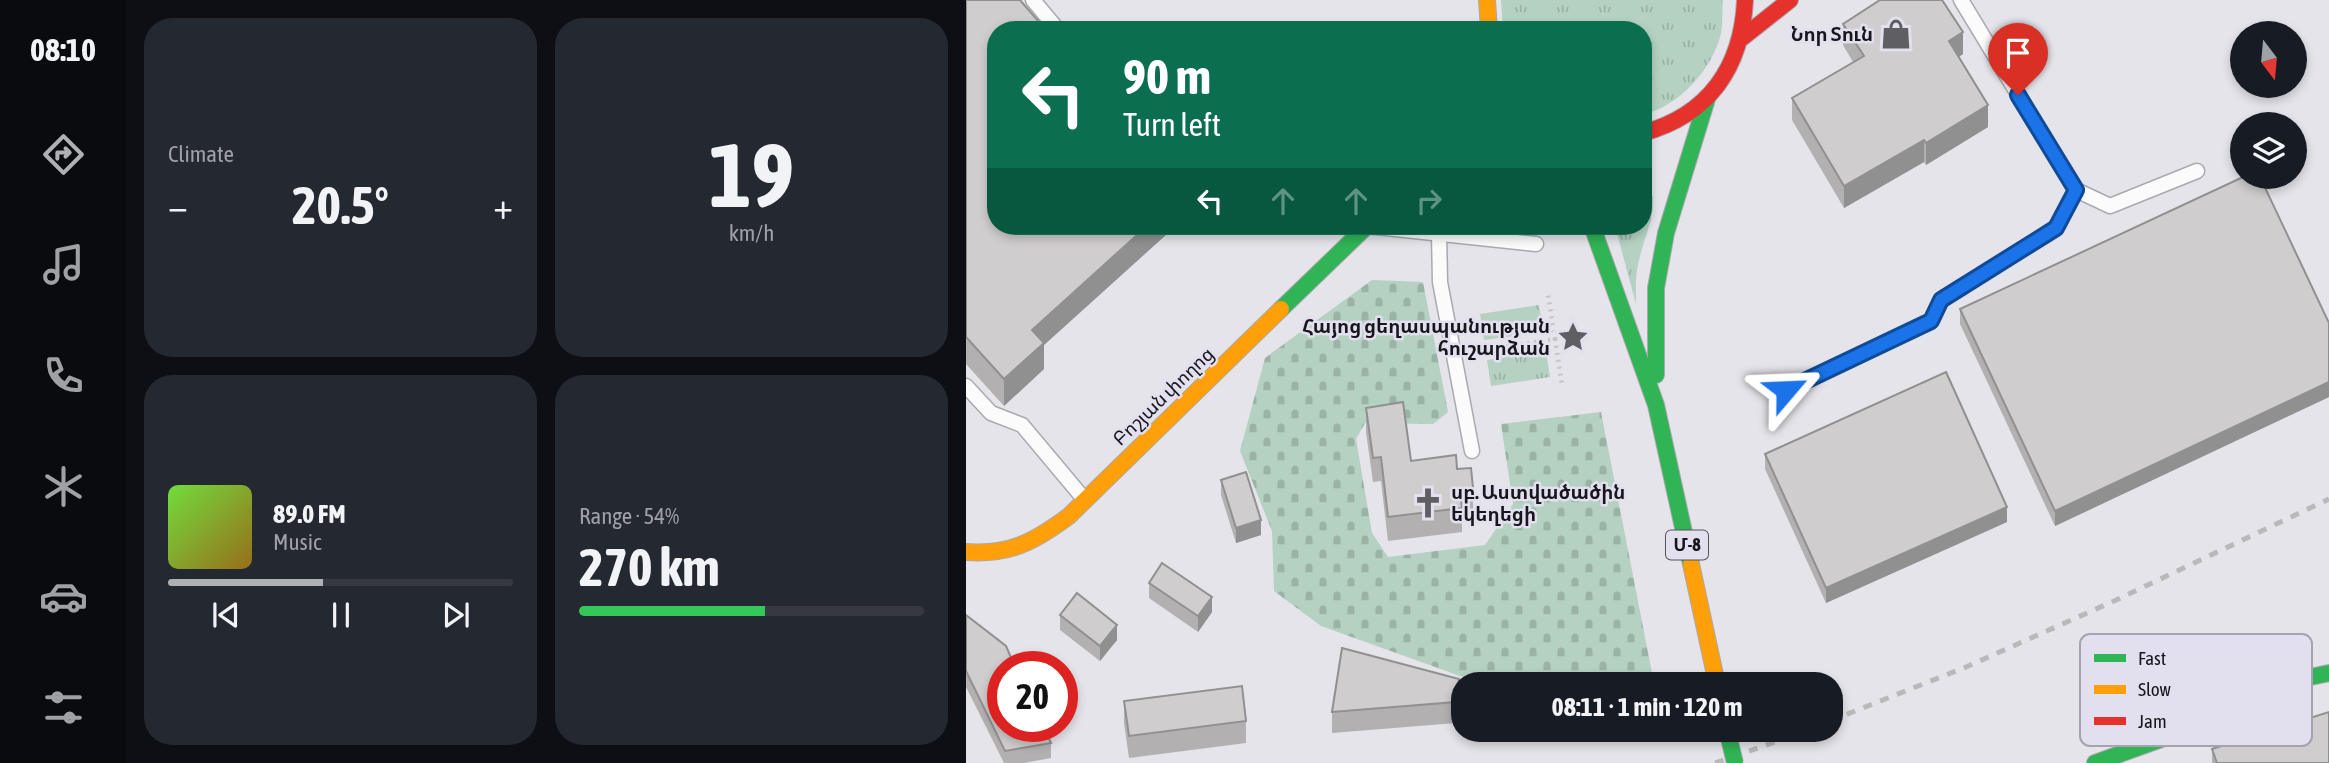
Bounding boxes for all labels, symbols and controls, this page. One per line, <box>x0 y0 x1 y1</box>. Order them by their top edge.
shop icon: Նոր Տուն <box>1879 17 1913 51</box>
north arrow <box>2230 21 2306 98</box>
map controls <box>2230 21 2307 189</box>
place label: Նոր Տուն <box>1791 23 1873 46</box>
pin <box>1988 23 2048 95</box>
text: 08:10 <box>30 31 96 68</box>
icon: arrive <box>1999 34 2037 72</box>
text: 90 m <box>1123 48 1211 104</box>
icon: left <box>1008 49 1099 140</box>
text: Turn left <box>1123 106 1221 143</box>
button: layers <box>2230 112 2307 189</box>
text: 19 <box>709 122 794 226</box>
icon: directions <box>39 130 88 179</box>
text: Climate <box>168 141 234 167</box>
text: 20.5° <box>292 175 389 235</box>
icon: left <box>1191 182 1229 220</box>
icon: ahead <box>1264 182 1302 220</box>
icon: ahead <box>1337 182 1375 220</box>
icon: right <box>1410 182 1448 220</box>
text: − <box>168 184 188 227</box>
text: + <box>493 184 513 227</box>
text: km/h <box>729 220 774 246</box>
icon: music <box>39 240 88 289</box>
place label: Հայոց ցեղասպանության հուշարձան <box>1302 315 1550 360</box>
place icon: Հայոց ցեղասպանության հուշարձան <box>1556 320 1590 354</box>
street label: Բոշյան փողոց <box>1108 342 1219 450</box>
icon: phone <box>39 351 88 400</box>
position arrow <box>1749 353 1823 427</box>
icon: climate <box>39 462 88 511</box>
place label: սբ. Աստվածածին եկեղեցի <box>1451 481 1625 526</box>
church icon: սբ. Աստվածածին եկեղեցի <box>1411 486 1445 520</box>
text: 89.0 FM <box>273 499 346 529</box>
text: Range · 54% <box>579 503 679 529</box>
text: Music <box>273 529 321 555</box>
road number: Մ-8 <box>1666 530 1708 560</box>
text: 270 km <box>579 537 720 597</box>
icon: car <box>39 572 88 621</box>
icon: previous <box>207 596 245 634</box>
icon: pause <box>322 596 360 634</box>
icon: next <box>437 596 475 634</box>
legend <box>2080 634 2312 746</box>
text: Fast <box>2138 647 2166 669</box>
speed limit sign: 20 <box>987 651 1078 742</box>
text: Slow <box>2138 678 2172 700</box>
icon: filters <box>39 683 88 732</box>
text: 08:11 · 1 min · 120 m <box>1552 692 1742 722</box>
text: Jam <box>2138 710 2167 732</box>

